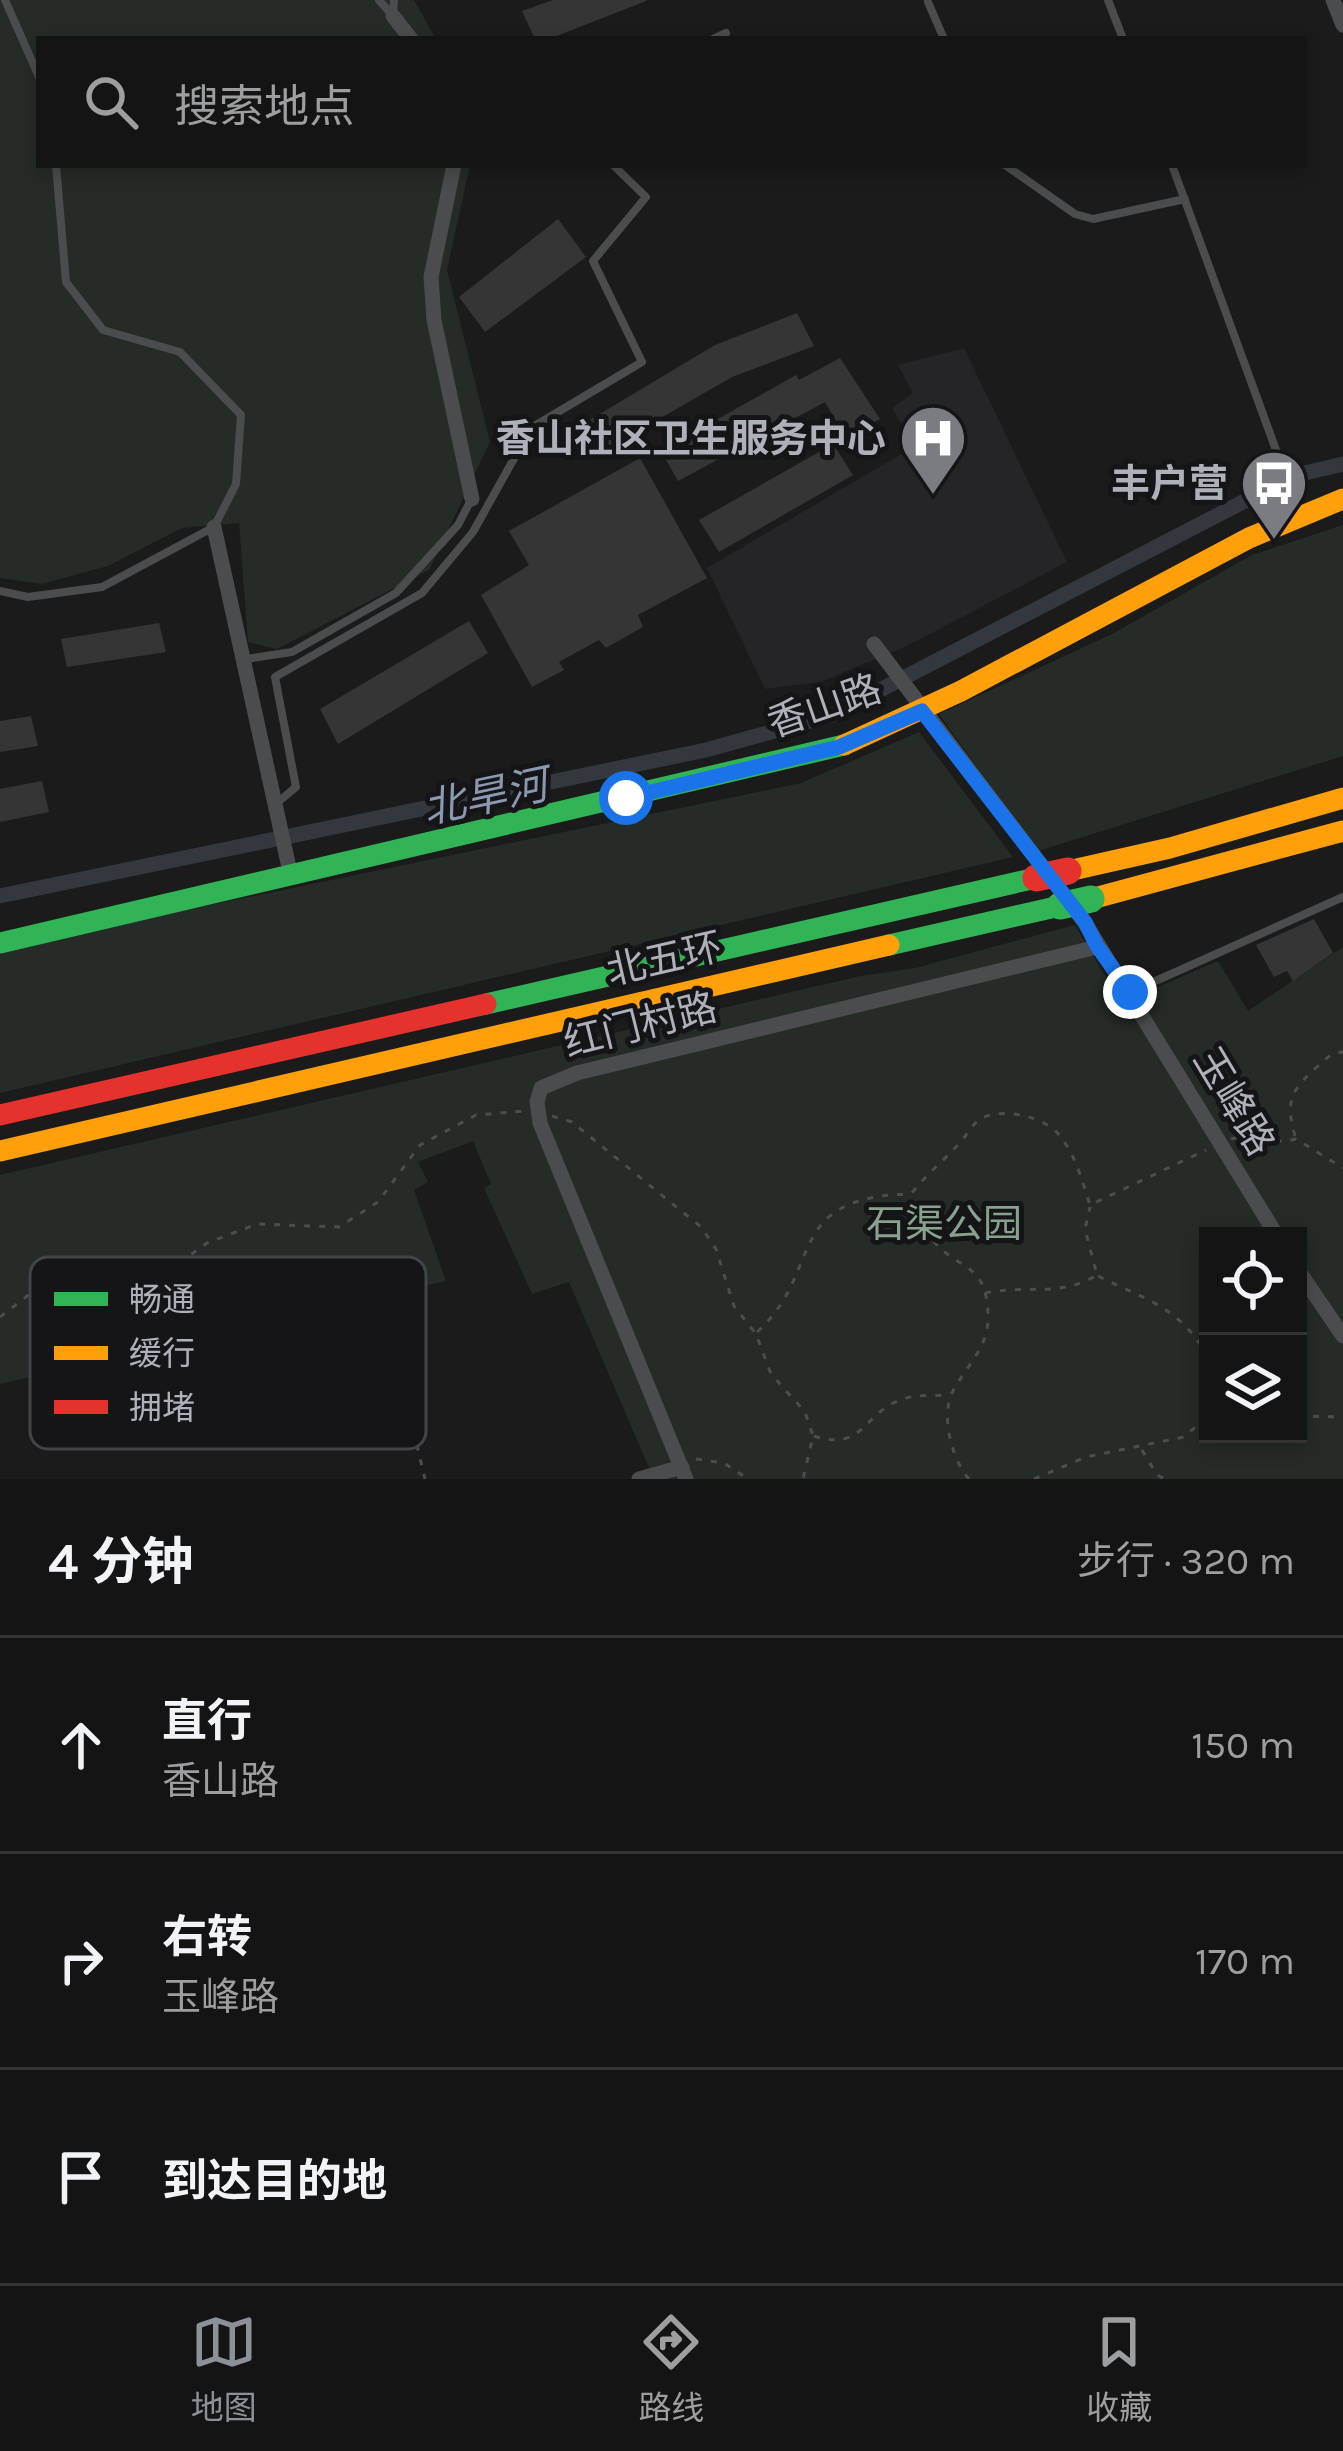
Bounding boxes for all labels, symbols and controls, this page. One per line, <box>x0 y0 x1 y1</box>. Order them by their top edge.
search box <box>36 36 1307 168</box>
icon: search <box>78 69 144 135</box>
text: 搜索地点 <box>174 81 354 133</box>
hospital icon: 香山社区卫生服务中心 <box>898 403 968 497</box>
place label: 香山社区卫生服务中心 <box>496 416 886 462</box>
bus stop icon: 丰户营 <box>1239 448 1309 542</box>
place label: 丰户营 <box>1111 461 1228 507</box>
street label: 香山路 <box>762 665 887 747</box>
water label: 北旱河 <box>418 758 559 835</box>
route start <box>599 771 653 825</box>
street label: 北五环 <box>602 923 726 995</box>
route end <box>1103 965 1157 1019</box>
street label: 红门村路 <box>559 984 721 1066</box>
street label: 玉峰路 <box>1184 1040 1284 1164</box>
park label: 石渠公园 <box>866 1201 1022 1247</box>
map controls <box>1199 1227 1307 1443</box>
button: locate <box>1199 1227 1307 1335</box>
legend <box>30 1257 426 1449</box>
text: 畅通 <box>129 1281 195 1319</box>
text: 缓行 <box>129 1335 195 1373</box>
button: layers <box>1199 1335 1307 1443</box>
text: 拥堵 <box>129 1389 195 1427</box>
text: 4 分钟 <box>48 1532 193 1592</box>
text: 步行 · 320 m <box>1077 1538 1295 1584</box>
text: 直行 <box>162 1695 252 1747</box>
icon: ahead <box>48 1712 114 1778</box>
text: 150 m <box>1191 1722 1295 1768</box>
text: 香山路 <box>162 1758 279 1804</box>
text: 右转 <box>162 1911 252 1963</box>
icon: right <box>48 1928 114 1994</box>
text: 170 m <box>1195 1938 1295 1984</box>
text: 玉峰路 <box>162 1974 279 2020</box>
icon: arrive <box>48 2144 114 2210</box>
text: 到达目的地 <box>162 2155 387 2207</box>
tab: 地图 <box>191 2309 257 2429</box>
tab: 路线 <box>638 2309 704 2429</box>
tab: 收藏 <box>1086 2309 1152 2429</box>

